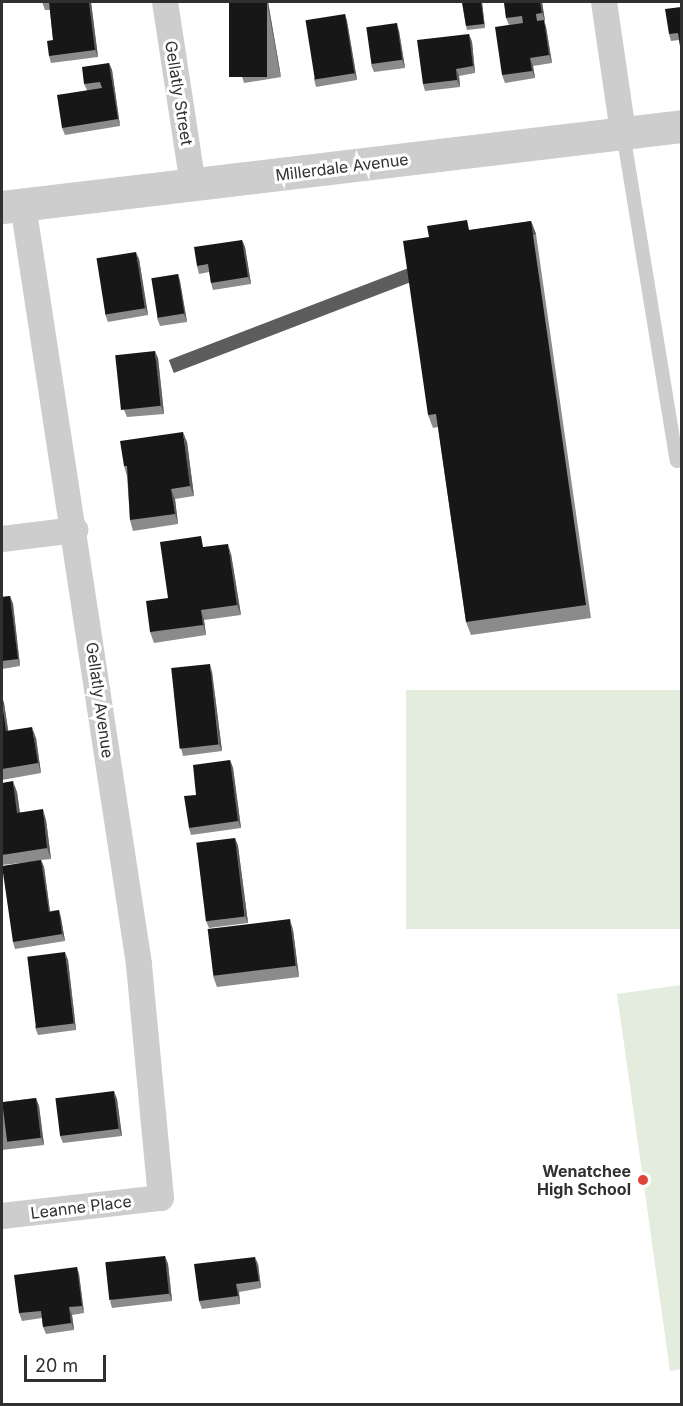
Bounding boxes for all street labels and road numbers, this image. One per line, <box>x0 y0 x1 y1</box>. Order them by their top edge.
street label: Gellatly Street <box>161 39 197 147</box>
street label: Millerdale Avenue <box>274 149 410 185</box>
street label: Gellatly Avenue <box>82 641 118 759</box>
street label: Leanne Place <box>29 1191 133 1223</box>

